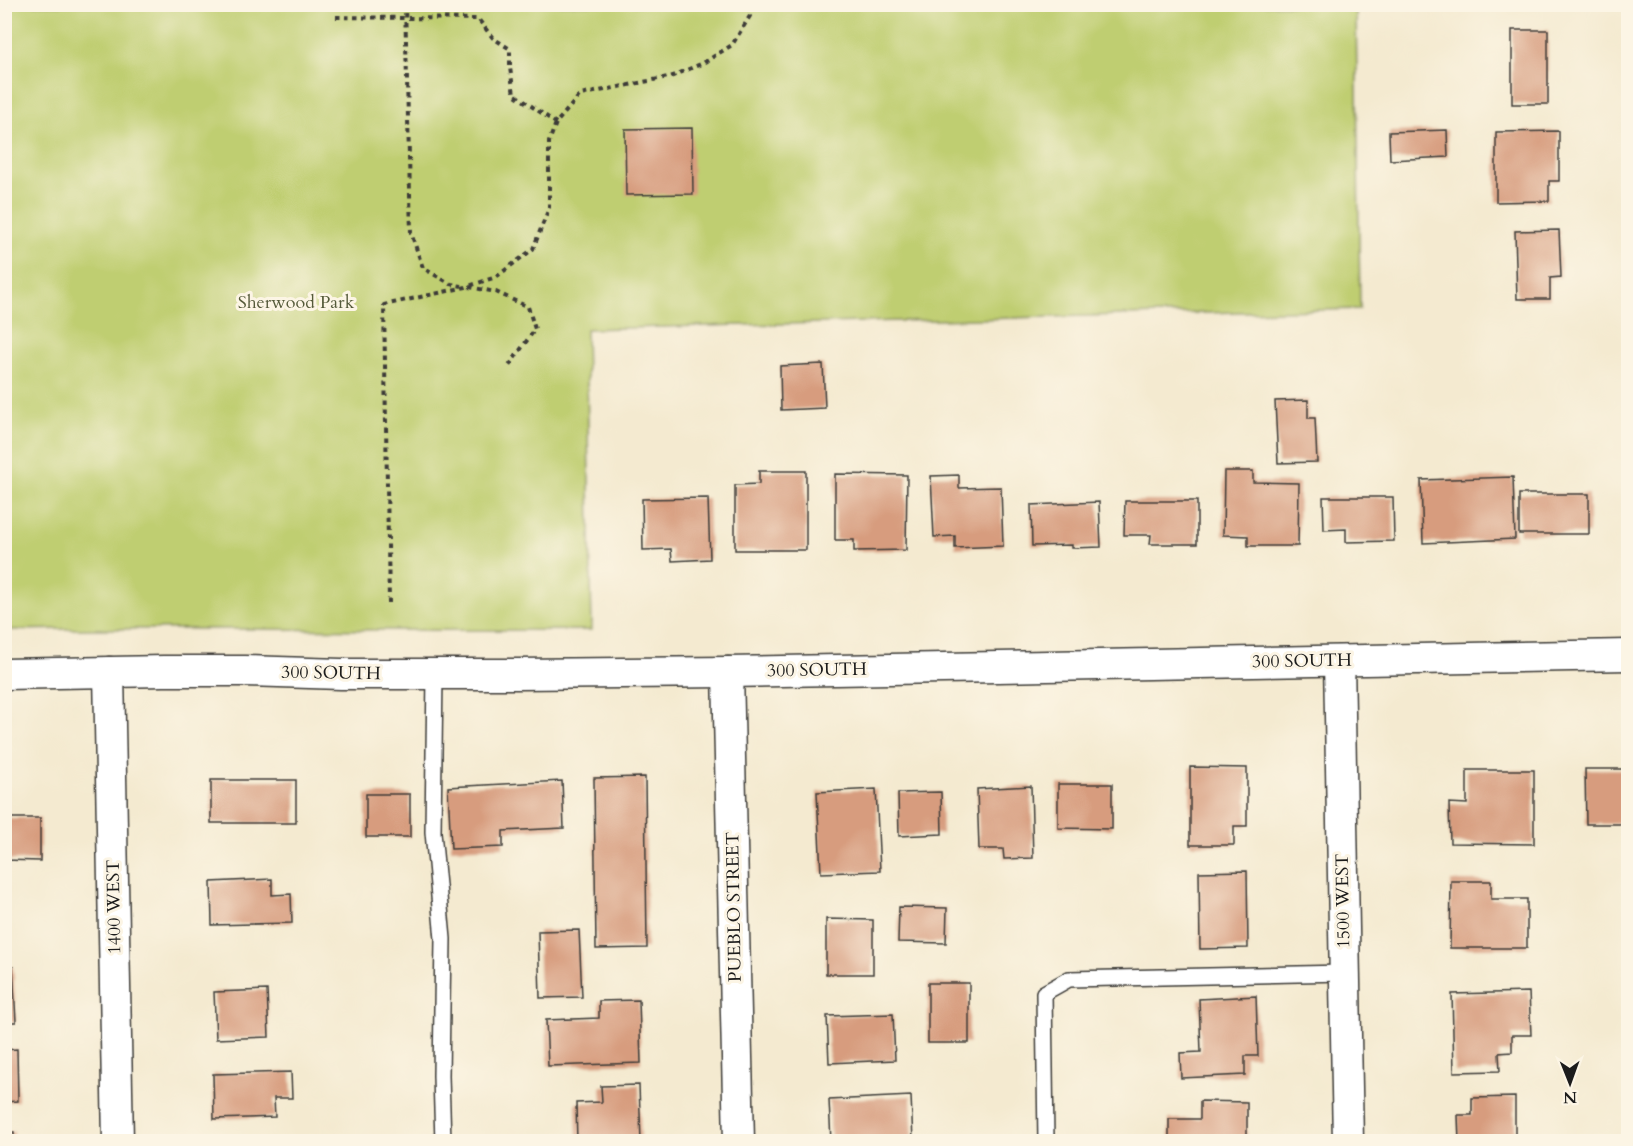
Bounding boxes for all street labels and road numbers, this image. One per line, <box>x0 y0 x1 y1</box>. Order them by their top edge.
street label: 300 SOUTH <box>1252 648 1352 674</box>
street label: 300 SOUTH <box>767 657 867 683</box>
street label: 300 SOUTH <box>281 660 381 686</box>
street label: PUEBLO STREET <box>720 832 748 982</box>
street label: 1500 WEST <box>1330 853 1356 949</box>
street label: 1400 WEST <box>101 859 127 955</box>

